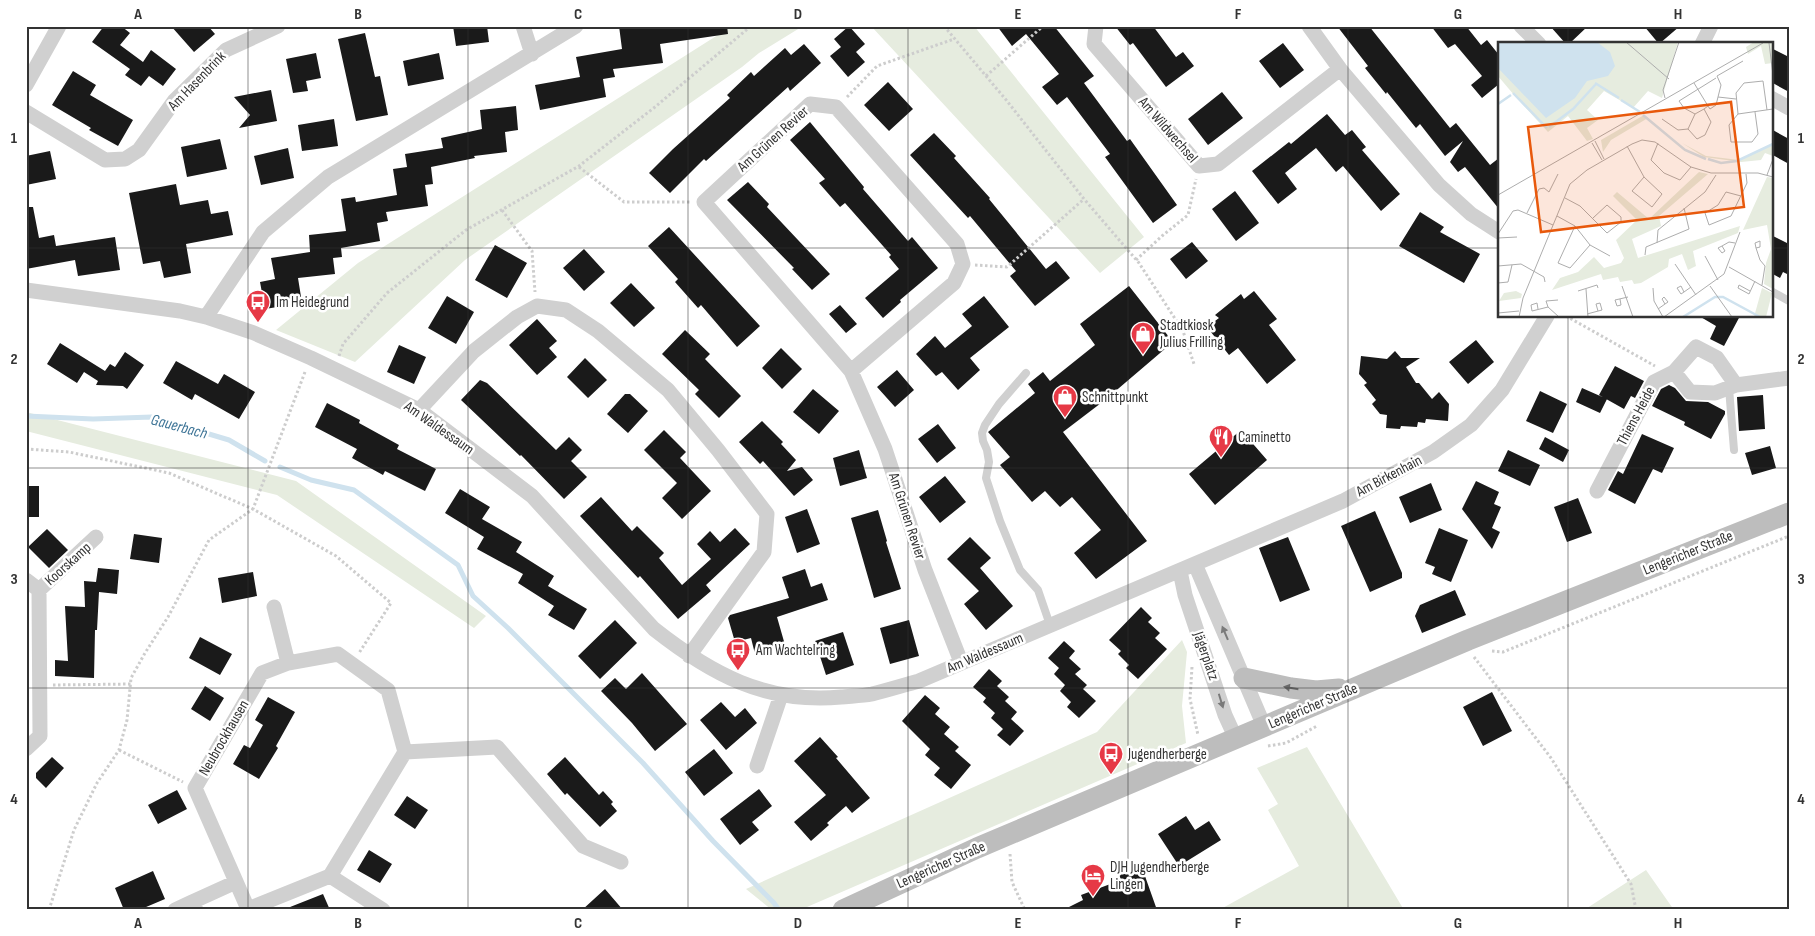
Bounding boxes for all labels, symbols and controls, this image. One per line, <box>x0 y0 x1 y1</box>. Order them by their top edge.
text: A <box>133 5 142 24</box>
text: B <box>354 5 362 24</box>
text: C <box>574 5 582 24</box>
text: D <box>794 5 802 24</box>
text: E <box>1015 5 1022 24</box>
text: F <box>1235 5 1242 24</box>
text: G <box>1454 5 1462 24</box>
text: H <box>1674 5 1682 24</box>
inset map <box>1498 42 1772 318</box>
street label: Am Hasenbrink <box>163 47 230 115</box>
street label: Am Wildwechsel <box>1133 92 1202 167</box>
street label: Am Grünen Revier <box>733 101 813 177</box>
text: 1 <box>11 129 18 148</box>
text: 1 <box>1798 129 1805 148</box>
bus stop icon: Im Heidegrund <box>245 289 271 323</box>
place label: Im Heidegrund <box>276 293 349 312</box>
place label: Stadtkiosk Julius Frilling <box>1159 316 1223 352</box>
shop icon: Stadtkiosk Julius Frilling <box>1130 321 1156 355</box>
text: 2 <box>10 350 18 369</box>
text: 2 <box>1797 350 1805 369</box>
street label: Thiens Heide <box>1613 383 1659 449</box>
shop icon: Schnittpunkt <box>1052 384 1078 418</box>
place label: Schnittpunkt <box>1082 388 1149 407</box>
street label: Am Waldessaum <box>399 396 478 459</box>
water label: Gauerbach <box>149 410 210 444</box>
restaurant icon: Caminetto <box>1208 424 1234 458</box>
place label: Caminetto <box>1238 428 1291 447</box>
street label: Am Birkenhain <box>1352 451 1425 502</box>
street label: Am Grünen Revier <box>884 469 930 562</box>
street label: Lengericher Straße <box>1640 526 1736 580</box>
street label: Koorskamp <box>41 538 95 590</box>
text: 3 <box>10 570 18 589</box>
text: 3 <box>1797 570 1805 589</box>
one-way arrow <box>1221 626 1229 640</box>
street label: Am Waldessaum <box>943 628 1026 678</box>
street label: Jägerplatz <box>1189 628 1223 683</box>
bus stop icon: Am Wachtelring <box>725 637 751 671</box>
place label: Am Wachtelring <box>755 641 835 660</box>
street label: Lengericher Straße <box>1265 679 1361 733</box>
one-way arrow <box>1283 683 1299 691</box>
one-way arrow <box>1218 693 1226 708</box>
street label: Neubrockhausen <box>195 697 253 779</box>
bus stop icon: Jugendherberge <box>1098 741 1124 775</box>
place label: Jugendherberge <box>1127 745 1207 764</box>
text: 4 <box>10 790 18 809</box>
text: 4 <box>1797 790 1805 809</box>
street label: Lengericher Straße <box>894 837 988 893</box>
place label: DJH Jugendherberge Lingen <box>1110 858 1209 894</box>
hotel icon: DJH Jugendherberge Lingen <box>1080 863 1106 897</box>
text: A <box>133 914 142 933</box>
text: B <box>354 914 362 933</box>
text: C <box>574 914 582 933</box>
text: D <box>794 914 802 933</box>
text: E <box>1015 914 1022 933</box>
text: F <box>1235 914 1242 933</box>
text: G <box>1454 914 1462 933</box>
text: H <box>1674 914 1682 933</box>

